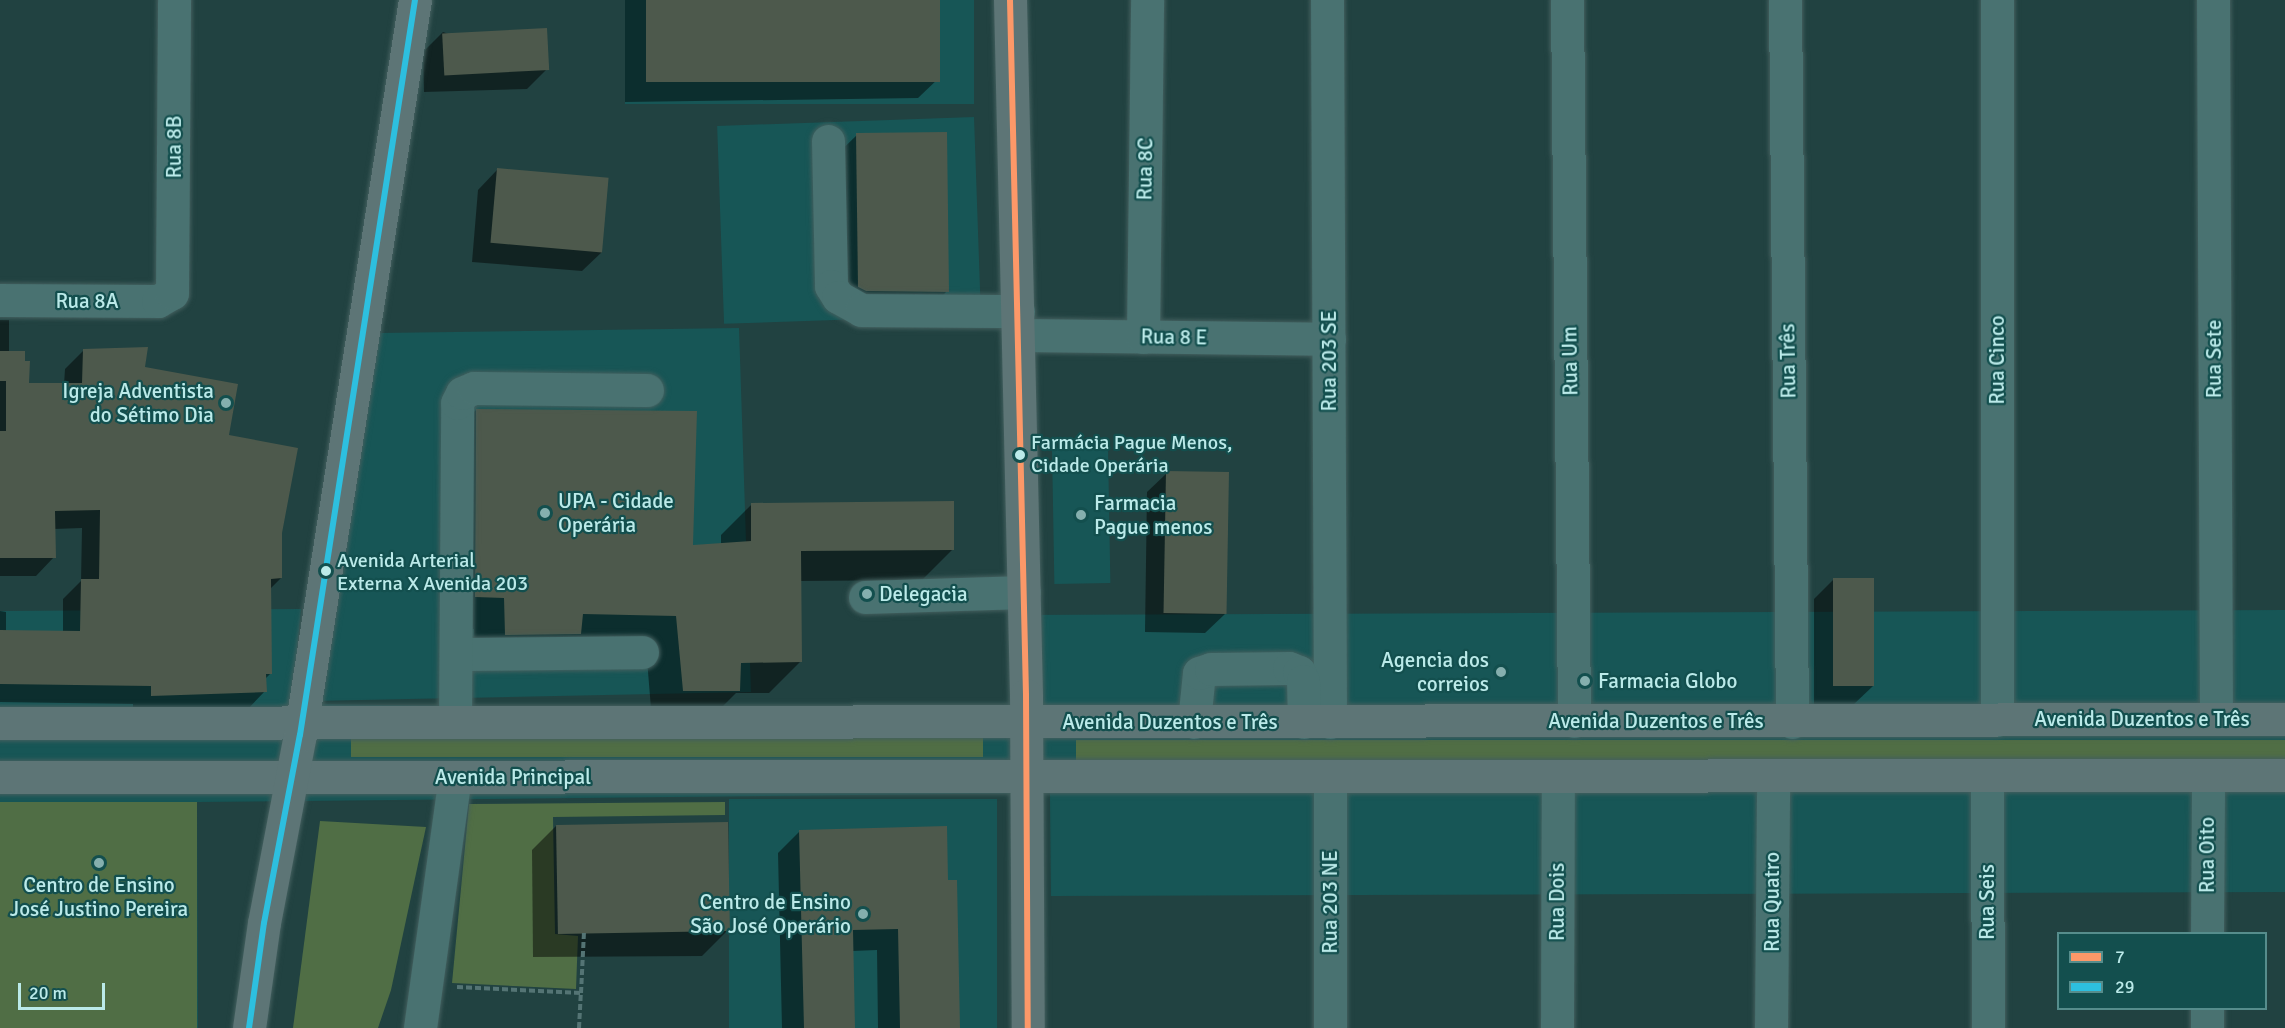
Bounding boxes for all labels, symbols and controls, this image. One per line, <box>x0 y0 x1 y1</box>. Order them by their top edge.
street label: Rua 8B <box>161 116 187 178</box>
street label: Rua 8C <box>1132 137 1158 201</box>
street label: Rua 8A <box>55 288 119 314</box>
street label: Rua 203 SE <box>1316 310 1342 412</box>
street label: Rua Cinco <box>1984 315 2010 405</box>
street label: Rua Sete <box>2201 320 2227 398</box>
street label: Rua Três <box>1775 323 1801 399</box>
street label: Rua 8 E <box>1140 324 1208 350</box>
street label: Rua Um <box>1557 326 1583 396</box>
place label: Igreja Adventista do Sétimo Dia <box>62 378 214 428</box>
marker: Igreja Adventista do Sétimo Dia <box>219 396 233 410</box>
place label: Farmácia Pague Menos, Cidade Operária <box>1031 431 1232 478</box>
marker: Farmácia Pague Menos, Cidade Operária <box>1014 449 1026 461</box>
place label: UPA - Cidade Operária <box>558 488 674 538</box>
place label: Farmacia Pague menos <box>1094 490 1212 540</box>
marker: UPA - Cidade Operária <box>536 504 554 522</box>
marker: Farmacia Pague menos <box>1072 506 1090 524</box>
place label: Avenida Arterial Externa X Avenida 203 <box>337 548 528 595</box>
marker: Avenida Arterial Externa X Avenida 203 <box>320 565 332 577</box>
place label: Delegacia <box>879 581 968 607</box>
marker: Delegacia <box>860 587 874 601</box>
place label: Agencia dos correios <box>1381 647 1489 697</box>
marker: Agencia dos correios <box>1494 665 1508 679</box>
place label: Farmacia Globo <box>1598 668 1737 694</box>
marker: Farmacia Globo <box>1576 672 1594 690</box>
street label: Avenida Duzentos e Três <box>2034 706 2250 732</box>
street label: Avenida Duzentos e Três <box>1548 708 1764 734</box>
street label: Avenida Duzentos e Três <box>1062 709 1278 735</box>
street label: Avenida Principal <box>435 764 591 790</box>
street label: Rua Oito <box>2194 817 2220 893</box>
street label: Rua 203 NE <box>1317 850 1343 954</box>
street label: Rua Quatro <box>1759 852 1785 952</box>
marker: Centro de Ensino José Justino Pereira <box>92 856 106 870</box>
street label: Rua Dois <box>1544 863 1570 941</box>
street label: Rua Seis <box>1974 864 2000 940</box>
place label: Centro de Ensino José Justino Pereira <box>10 872 188 922</box>
place label: Centro de Ensino São José Operário <box>690 889 851 939</box>
marker: Centro de Ensino São José Operário <box>856 907 870 921</box>
legend <box>2057 932 2267 1010</box>
text: 7 <box>2115 946 2125 968</box>
scale bar <box>21 971 108 1009</box>
text: 29 <box>2115 976 2134 998</box>
text: 20 m <box>29 982 67 1004</box>

